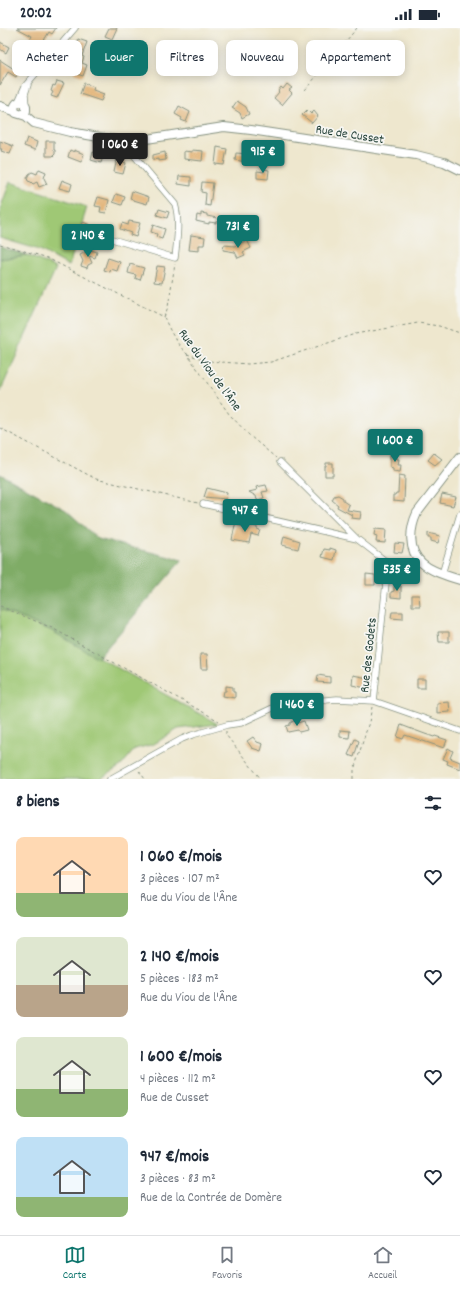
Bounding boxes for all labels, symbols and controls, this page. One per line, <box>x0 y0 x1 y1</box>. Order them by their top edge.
text: 20:02 <box>20 3 52 25</box>
chip: Acheter <box>12 40 82 76</box>
chip: Louer <box>90 40 148 76</box>
chip: Filtres <box>156 40 218 76</box>
chip: Nouveau <box>226 40 298 76</box>
chip: Appartement <box>306 40 405 76</box>
street label: Rue de Cusset <box>314 121 385 150</box>
pin: 1 060 € <box>83 133 157 167</box>
text: 1 060 € <box>102 136 138 155</box>
pin: 915 € <box>235 140 291 174</box>
text: 915 € <box>250 143 276 162</box>
pin: 731 € <box>210 215 266 249</box>
text: 731 € <box>226 218 250 237</box>
pin: 2 140 € <box>51 224 125 258</box>
text: 2 140 € <box>71 227 105 246</box>
street label: Rue du Viou de l'Âne <box>173 326 245 416</box>
pin: 1 600 € <box>358 429 432 463</box>
text: 1 600 € <box>377 432 413 451</box>
pin: 947 € <box>217 499 273 533</box>
text: 947 € <box>232 502 258 521</box>
pin: 535 € <box>369 558 425 592</box>
text: 535 € <box>383 561 411 580</box>
street label: Rue des Godets <box>356 617 383 694</box>
pin: 1 460 € <box>260 693 334 727</box>
text: 1 460 € <box>280 696 314 715</box>
text: 8 biens <box>16 791 60 815</box>
icon: filters <box>422 792 444 814</box>
text: 1 060 €/mois <box>140 846 222 870</box>
icon: home <box>48 853 96 901</box>
icon: heart <box>422 866 444 888</box>
text: 3 pièces · 107 m² <box>140 870 220 889</box>
text: Rue du Viou de l'Âne <box>140 889 237 908</box>
text: 2 140 €/mois <box>140 946 219 970</box>
icon: home <box>48 953 96 1001</box>
icon: heart <box>422 966 444 988</box>
text: 5 pièces · 183 m² <box>140 970 219 989</box>
text: Rue du Viou de l'Âne <box>140 989 237 1008</box>
text: 1 600 €/mois <box>140 1046 222 1070</box>
icon: home <box>48 1053 96 1101</box>
icon: heart <box>422 1066 444 1088</box>
text: 4 pièces · 112 m² <box>140 1070 216 1089</box>
text: Rue de Cusset <box>140 1089 209 1108</box>
text: 947 €/mois <box>140 1146 209 1170</box>
icon: home <box>48 1153 96 1201</box>
icon: heart <box>422 1166 444 1188</box>
text: 3 pièces · 83 m² <box>140 1170 216 1189</box>
text: Rue de la Contrée de Domère <box>140 1189 282 1208</box>
tab: Carte <box>63 1244 86 1284</box>
tab: Favoris <box>212 1244 242 1284</box>
tab: Accueil <box>368 1244 397 1284</box>

